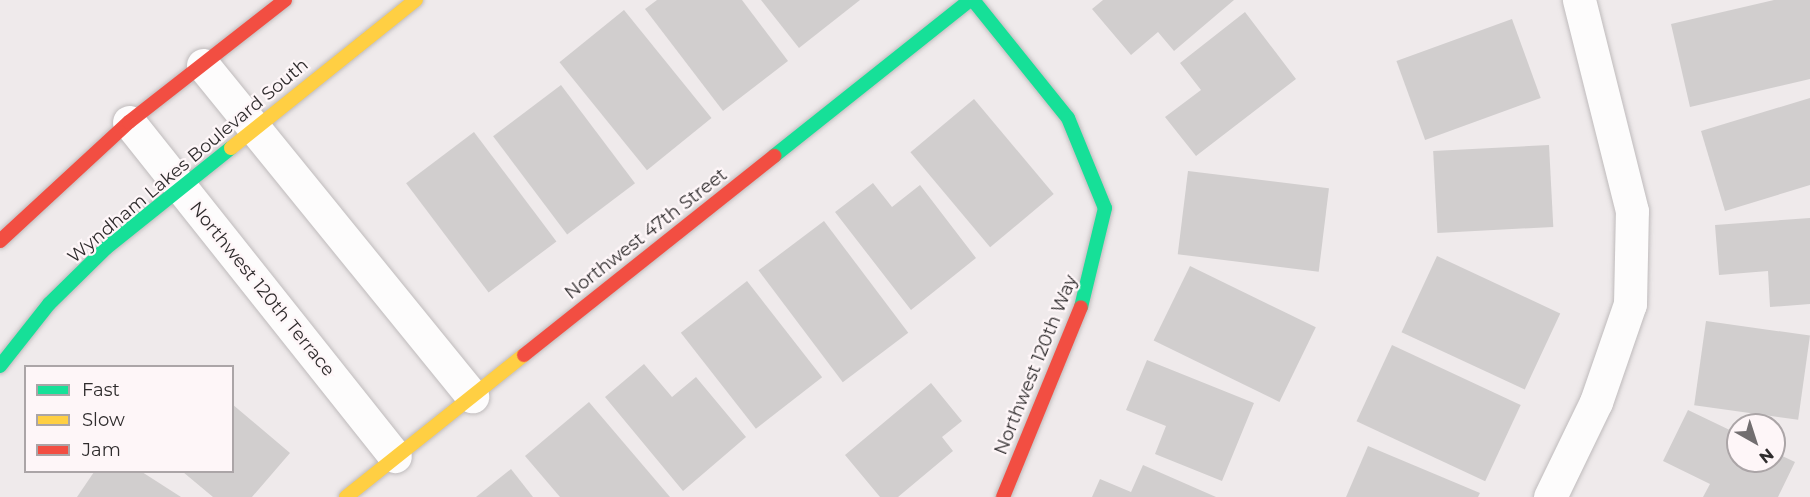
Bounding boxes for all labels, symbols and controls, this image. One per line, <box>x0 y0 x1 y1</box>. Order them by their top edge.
street label: Wyndham Lakes Boulevard South <box>63 54 313 268</box>
street label: Northwest 47th Street <box>561 164 731 304</box>
street label: Northwest 120th Terrace <box>185 197 339 381</box>
street label: Northwest 120th Way <box>990 272 1082 458</box>
legend <box>24 365 234 473</box>
text: Fast <box>82 379 120 401</box>
text: Slow <box>82 409 125 431</box>
north arrow <box>1726 413 1786 473</box>
text: Jam <box>82 439 121 461</box>
text: N <box>1755 444 1777 467</box>

